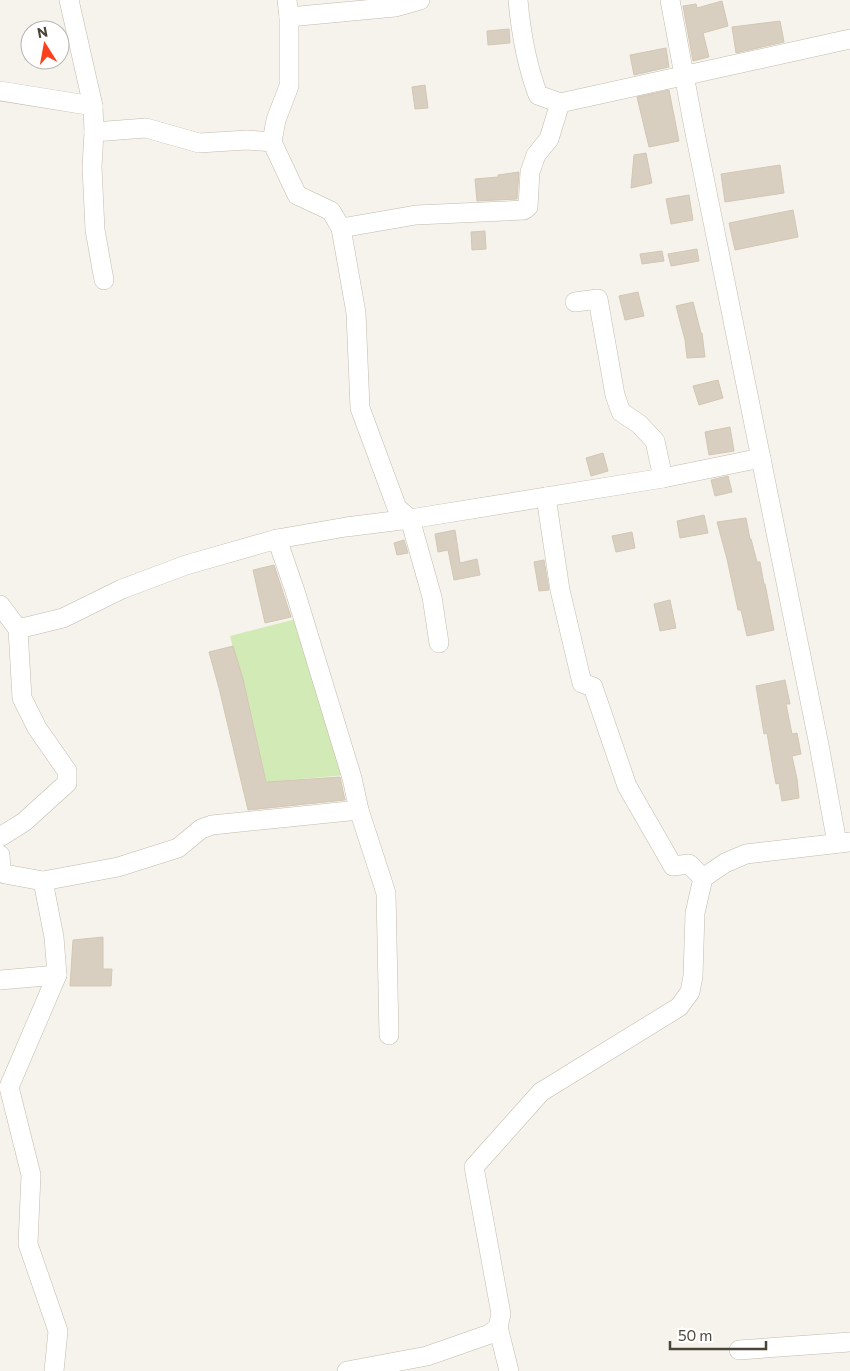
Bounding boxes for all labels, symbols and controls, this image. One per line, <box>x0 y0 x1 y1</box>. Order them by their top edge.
north arrow <box>20 20 70 70</box>
text: N <box>36 22 49 41</box>
scale bar <box>670 1318 766 1350</box>
text: 50 m <box>678 1326 712 1344</box>

